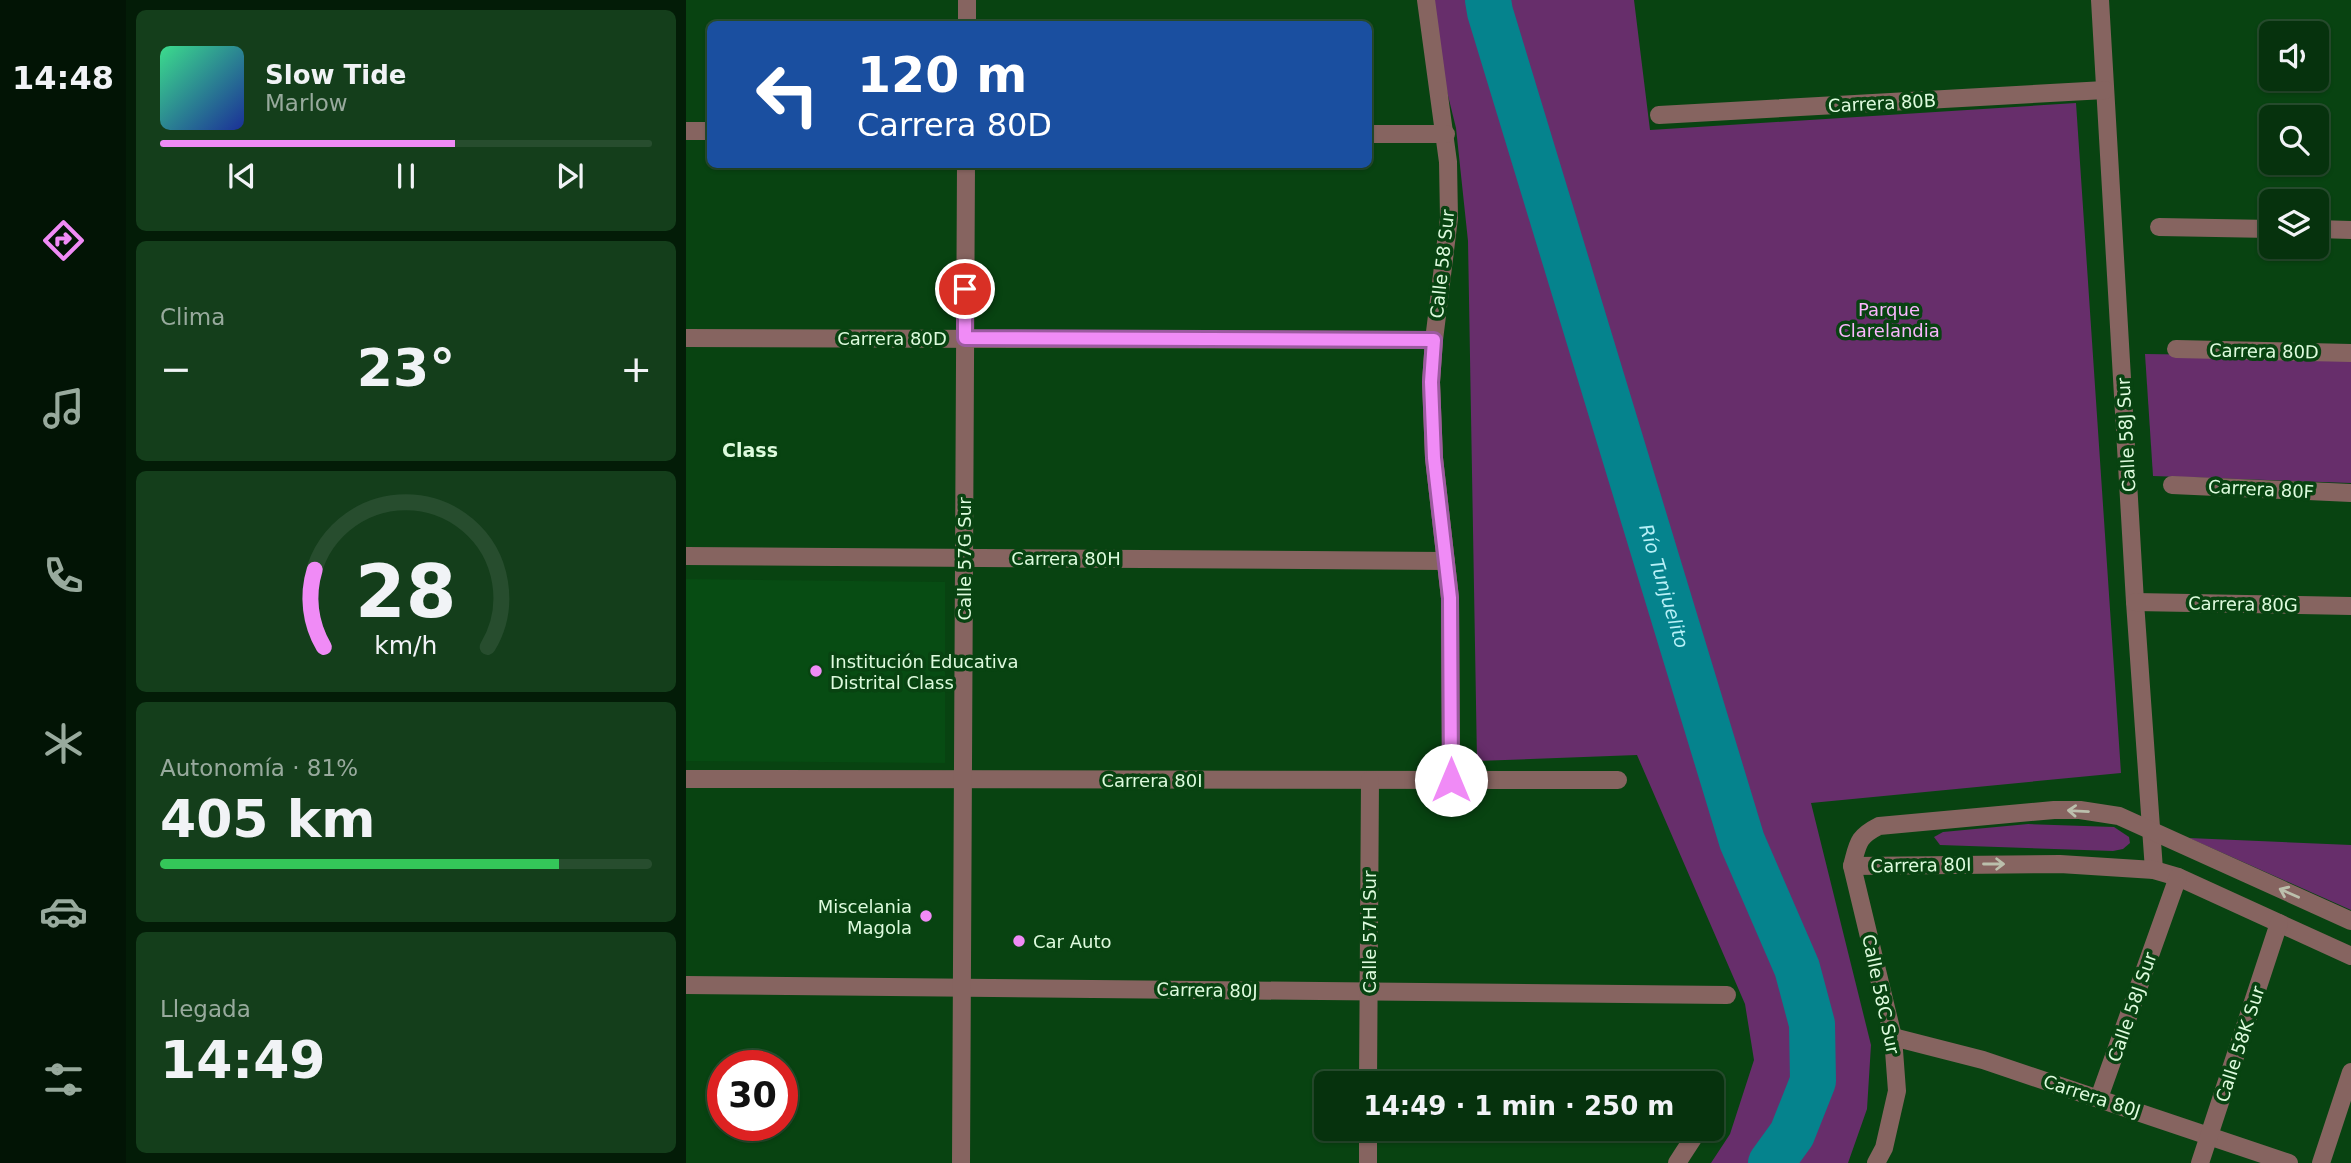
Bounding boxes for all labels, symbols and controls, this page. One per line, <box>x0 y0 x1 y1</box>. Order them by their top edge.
map controls <box>2259 21 2329 259</box>
button: sound <box>2259 21 2329 91</box>
text: 120 m <box>857 47 1027 104</box>
icon: left <box>742 49 833 140</box>
text: 14:48 <box>12 59 114 97</box>
text: Slow Tide <box>265 60 406 90</box>
text: Marlow <box>265 90 348 116</box>
street label: Carrera 80B <box>1827 90 1937 116</box>
button: search <box>2259 105 2329 175</box>
text: Carrera 80D <box>857 106 1052 144</box>
icon: previous <box>223 157 261 195</box>
icon: pause <box>387 157 425 195</box>
icon: next <box>551 157 589 195</box>
button: layers <box>2259 189 2329 259</box>
street label: Calle 58 Sur <box>1426 208 1458 319</box>
icon: directions <box>39 216 88 265</box>
pin <box>935 259 995 319</box>
icon: arrive <box>946 270 984 308</box>
park label: Parque Clarelandia <box>1838 299 1940 341</box>
text: Clima <box>160 304 225 330</box>
street label: Carrera 80D <box>837 328 947 349</box>
text: 23° <box>357 338 455 398</box>
street label: Carrera 80D <box>2209 340 2319 362</box>
text: − <box>160 347 192 391</box>
text: + <box>620 347 652 391</box>
street label: Calle 58J Sur <box>2112 377 2139 493</box>
icon: music <box>39 384 88 433</box>
district label: Class <box>722 439 778 461</box>
street label: Carrera 80F <box>2207 476 2315 502</box>
street label: Calle 57G Sur <box>954 497 975 621</box>
water label: Río Tunjuelito <box>1635 521 1694 651</box>
street label: Carrera 80H <box>1011 548 1121 569</box>
text: 28 <box>355 550 457 635</box>
icon: phone <box>39 551 88 600</box>
street label: Carrera 80G <box>2188 593 2298 615</box>
text: km/h <box>374 631 438 660</box>
place label: Institución Educativa Distrital Class <box>830 651 1019 693</box>
marker: Institución Educativa Distrital Class <box>808 663 824 679</box>
icon: climate <box>39 719 88 768</box>
position arrow <box>1414 743 1488 817</box>
text: Autonomía · 81% <box>160 755 358 781</box>
street label: Carrera 80I <box>1101 770 1203 791</box>
text: 405 km <box>160 789 375 849</box>
one-way arrow <box>2068 804 2090 817</box>
street label: Carrera 80I <box>1870 854 1972 876</box>
one-way arrow <box>1982 857 2005 871</box>
street label: Calle 57H Sur <box>1359 870 1380 993</box>
one-way arrow <box>2279 886 2300 899</box>
icon: car <box>39 887 88 936</box>
place label: Miscelania Magola <box>818 896 912 938</box>
marker: Miscelania Magola <box>918 908 934 924</box>
place label: Car Auto <box>1033 931 1112 952</box>
street label: Calle 58C Sur <box>1858 932 1904 1056</box>
marker: Car Auto <box>1011 933 1027 949</box>
street label: Calle 58J Sur <box>2103 949 2161 1065</box>
street label: Carrera 80J <box>1156 979 1258 1001</box>
street label: Calle 58K Sur <box>2211 983 2269 1105</box>
text: Llegada <box>160 996 251 1022</box>
text: 14:49 <box>160 1030 326 1090</box>
speed limit sign: 30 <box>707 1050 798 1141</box>
icon: filters <box>39 1055 88 1104</box>
street label: Carrera 80J <box>2041 1070 2143 1122</box>
text: 14:49 · 1 min · 250 m <box>1364 1091 1674 1121</box>

